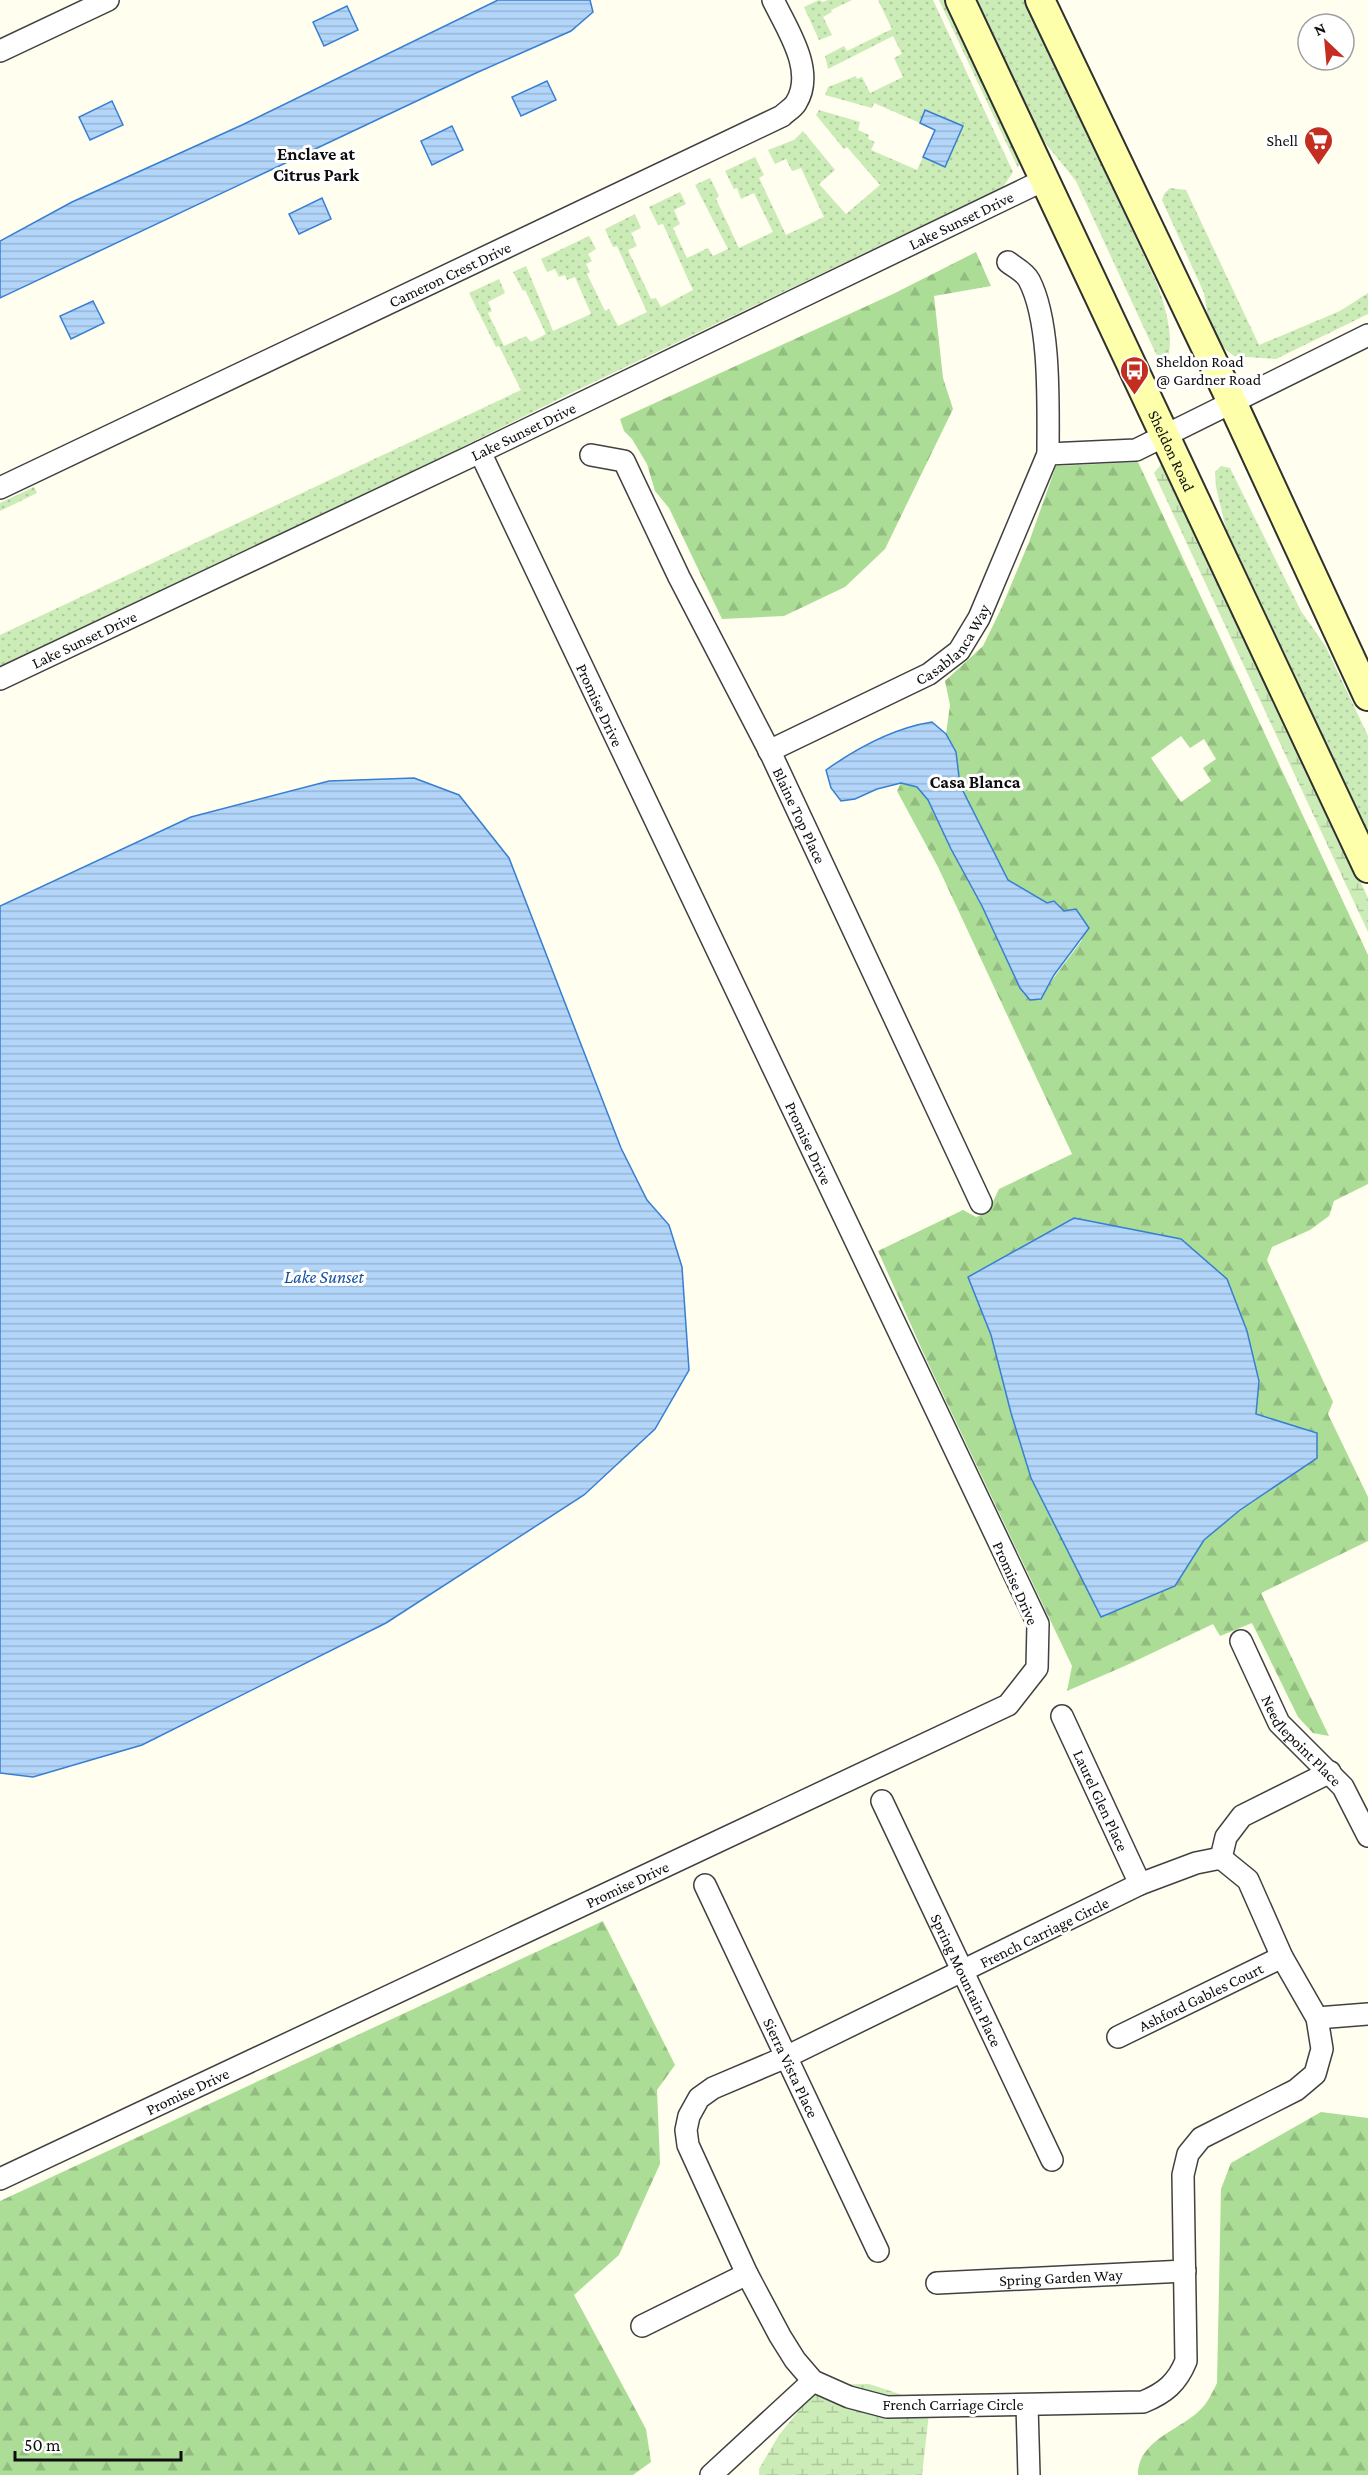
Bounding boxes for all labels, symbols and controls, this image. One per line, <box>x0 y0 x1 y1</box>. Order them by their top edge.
north arrow <box>1296 12 1356 72</box>
text: N <box>1311 19 1328 39</box>
supermarket icon: Shell <box>1303 124 1335 166</box>
place label: Shell <box>1266 132 1298 149</box>
district label: Enclave at Citrus Park <box>273 144 359 185</box>
street label: Lake Sunset Drive <box>906 188 1016 253</box>
street label: Cameron Crest Drive <box>386 238 514 311</box>
place label: Sheldon Road @ Gardner Road <box>1156 353 1262 389</box>
bus stop icon: Sheldon Road @ Gardner Road <box>1119 354 1151 396</box>
street label: Lake Sunset Drive <box>469 399 578 464</box>
street label: Sheldon Road <box>1145 408 1198 495</box>
street label: Casablanca Way <box>913 601 994 688</box>
street label: Lake Sunset Drive <box>29 608 139 672</box>
street label: Promise Drive <box>573 661 626 749</box>
street label: Blaine Top Place <box>770 765 829 866</box>
district label: Casa Blanca <box>930 772 1021 792</box>
street label: Promise Drive <box>782 1099 835 1187</box>
water label: Lake Sunset <box>284 1267 364 1287</box>
street label: Promise Drive <box>990 1539 1042 1628</box>
street label: Needlepoint Place <box>1258 1693 1345 1789</box>
street label: Laurel Glen Place <box>1070 1747 1132 1854</box>
street label: Promise Drive <box>583 1858 671 1911</box>
street label: French Carriage Circle <box>977 1894 1112 1972</box>
street label: Spring Mountain Place <box>928 1911 1005 2049</box>
street label: Ashford Gables Court <box>1136 1959 1267 2035</box>
street label: Sierra Vista Place <box>760 2015 822 2120</box>
street label: Promise Drive <box>143 2065 232 2118</box>
street label: Spring Garden Way <box>999 2266 1124 2290</box>
street label: French Carriage Circle <box>882 2396 1024 2414</box>
scale bar <box>15 2424 182 2462</box>
text: 50 m <box>24 2435 61 2455</box>

